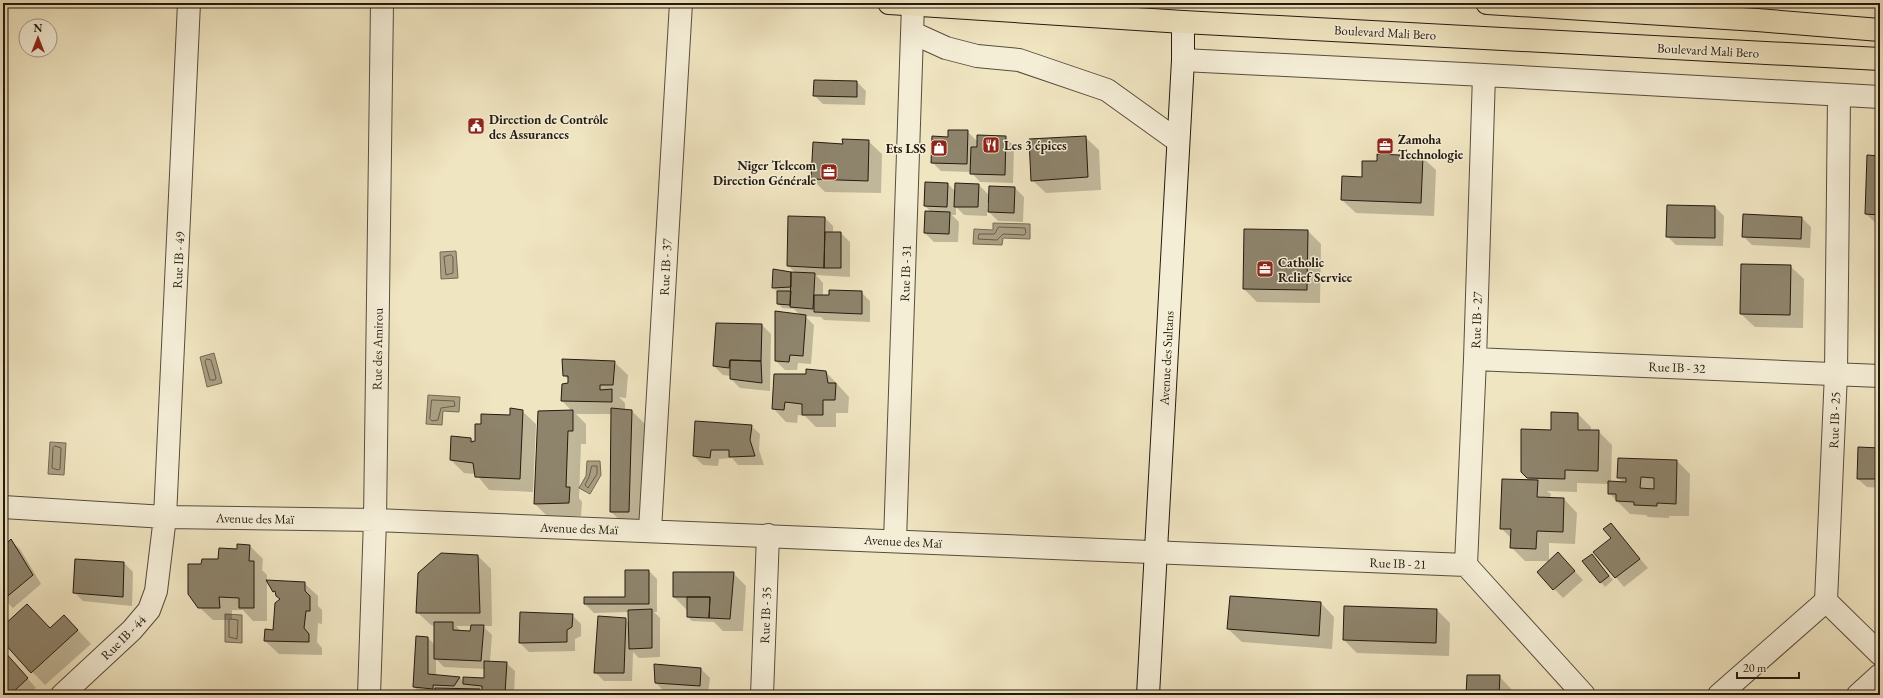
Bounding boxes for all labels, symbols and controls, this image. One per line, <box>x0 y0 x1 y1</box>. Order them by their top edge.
north arrow <box>18 18 58 58</box>
text: N <box>34 21 43 35</box>
street label: Boulevard Mali Bero <box>1333 21 1437 44</box>
street label: Boulevard Mali Bero <box>1656 39 1760 62</box>
place label: Direction de Contrôle des Assurances <box>489 111 609 143</box>
public building icon: Direction de Contrôle des Assurances <box>466 116 486 136</box>
place label: Zamoha Technologie <box>1398 131 1464 163</box>
restaurant icon: Les 3 épices <box>981 135 1001 155</box>
office icon: Zamoha Technologie <box>1375 136 1395 156</box>
place label: Les 3 épices <box>1004 137 1067 154</box>
shop icon: Ets LSS <box>929 138 949 158</box>
place label: Ets LSS <box>886 140 926 157</box>
place label: Niger Telecom Direction Générale <box>713 157 817 189</box>
office icon: Niger Telecom Direction Générale <box>819 162 839 182</box>
street label: Rue IB - 49 <box>169 230 189 289</box>
street label: Rue IB - 37 <box>656 237 676 296</box>
street label: Rue IB - 31 <box>896 244 915 302</box>
place label: Catholic Relief Service <box>1278 254 1353 286</box>
office icon: Catholic Relief Service <box>1255 259 1275 279</box>
street label: Rue IB - 27 <box>1467 290 1486 349</box>
street label: Rue des Amirou <box>368 308 387 390</box>
street label: Avenue des Sultans <box>1155 310 1177 407</box>
street label: Rue IB - 32 <box>1648 358 1707 377</box>
street label: Rue IB - 25 <box>1825 391 1844 449</box>
street label: Avenue des Maï <box>215 509 295 528</box>
street label: Avenue des Maï <box>539 519 619 538</box>
street label: Avenue des Maï <box>862 531 943 552</box>
street label: Rue IB - 21 <box>1369 554 1427 573</box>
street label: Rue IB - 35 <box>756 586 775 644</box>
street label: Rue IB - 44 <box>97 611 150 664</box>
scale bar <box>1737 654 1799 680</box>
text: 20 m <box>1743 660 1767 676</box>

